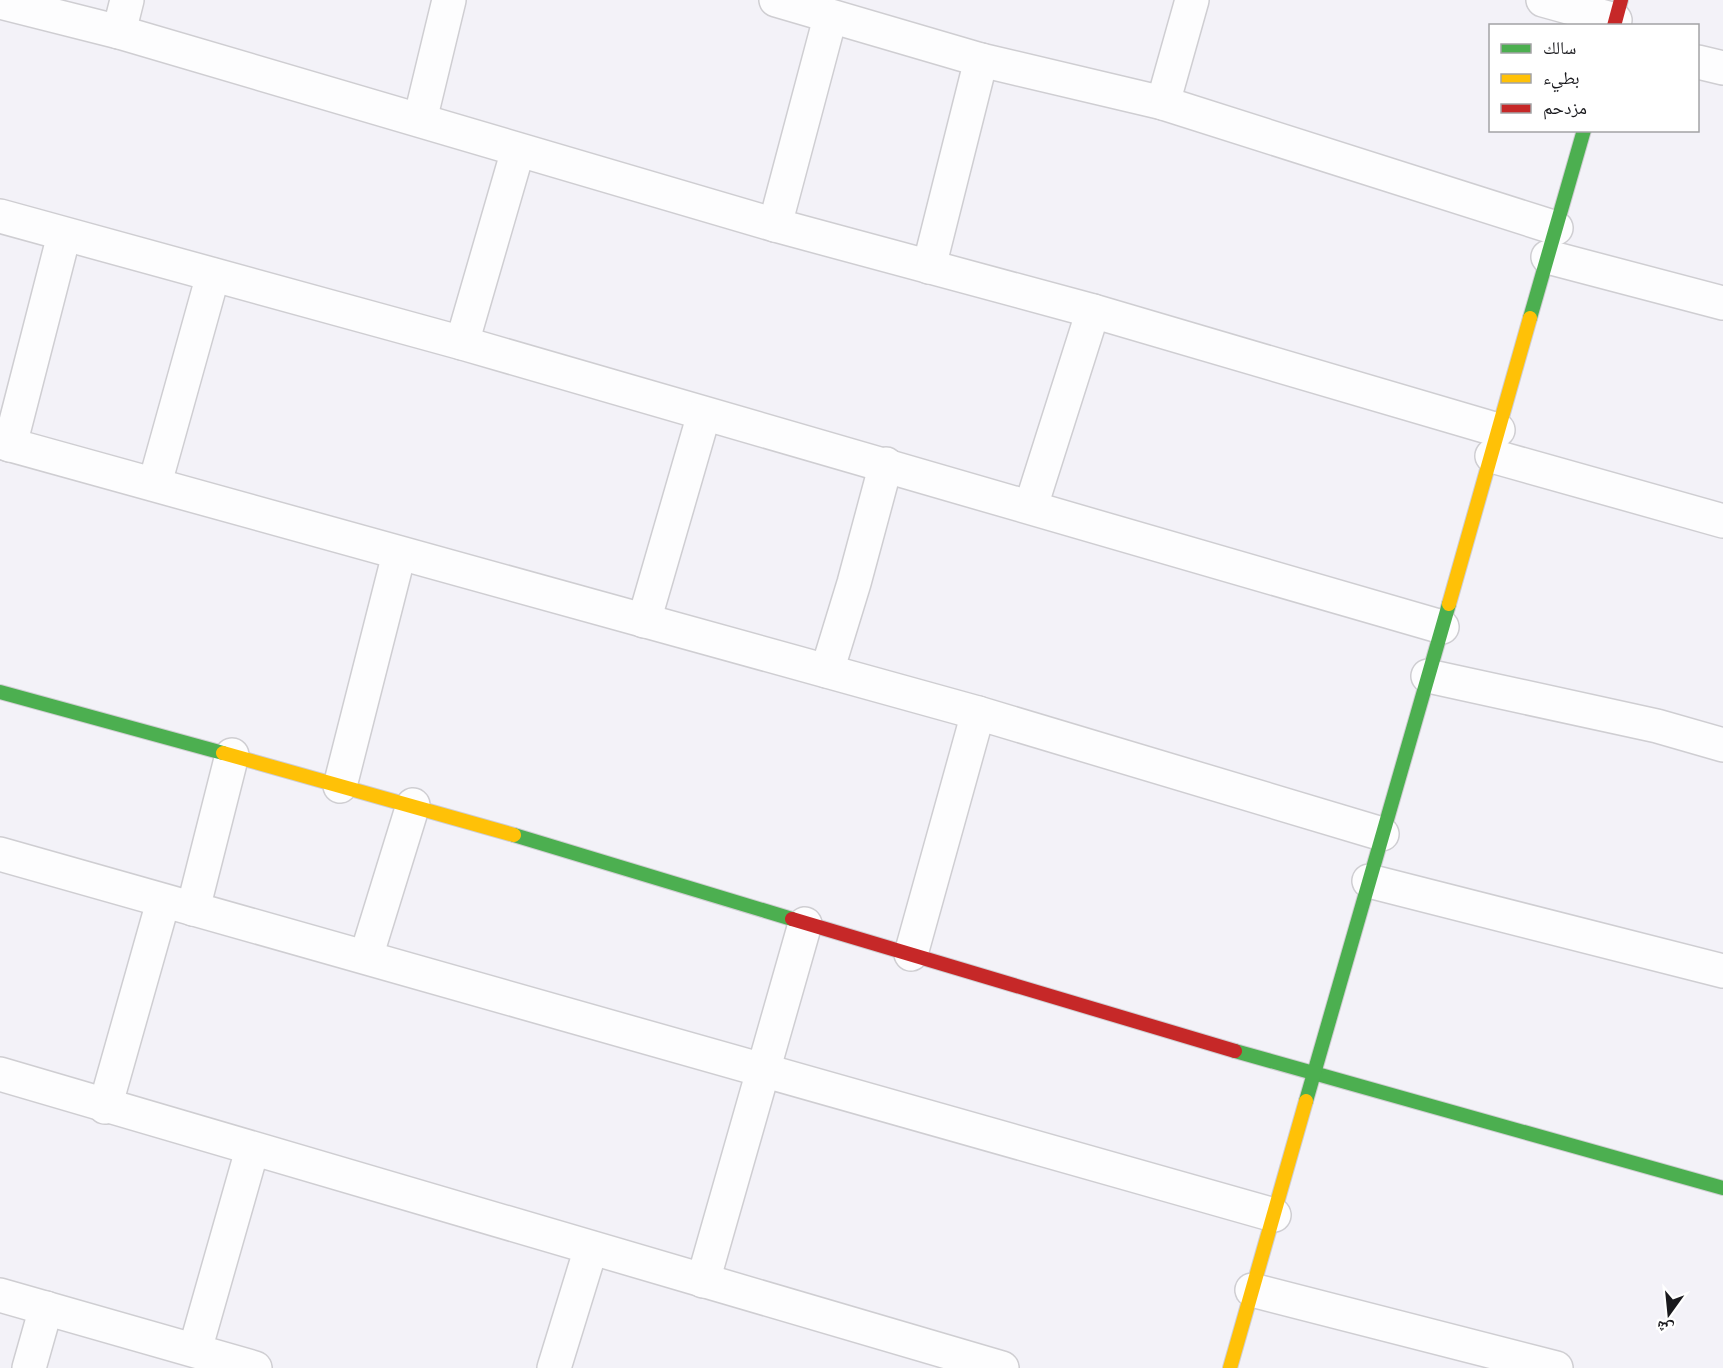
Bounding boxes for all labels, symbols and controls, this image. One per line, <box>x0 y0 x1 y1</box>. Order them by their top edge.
legend <box>1489 24 1699 132</box>
text: سالك <box>1543 38 1576 58</box>
text: بطيء <box>1543 68 1580 93</box>
text: مزدحم <box>1543 98 1587 120</box>
north arrow <box>1639 1284 1699 1344</box>
text: ش <box>1655 1317 1676 1338</box>

